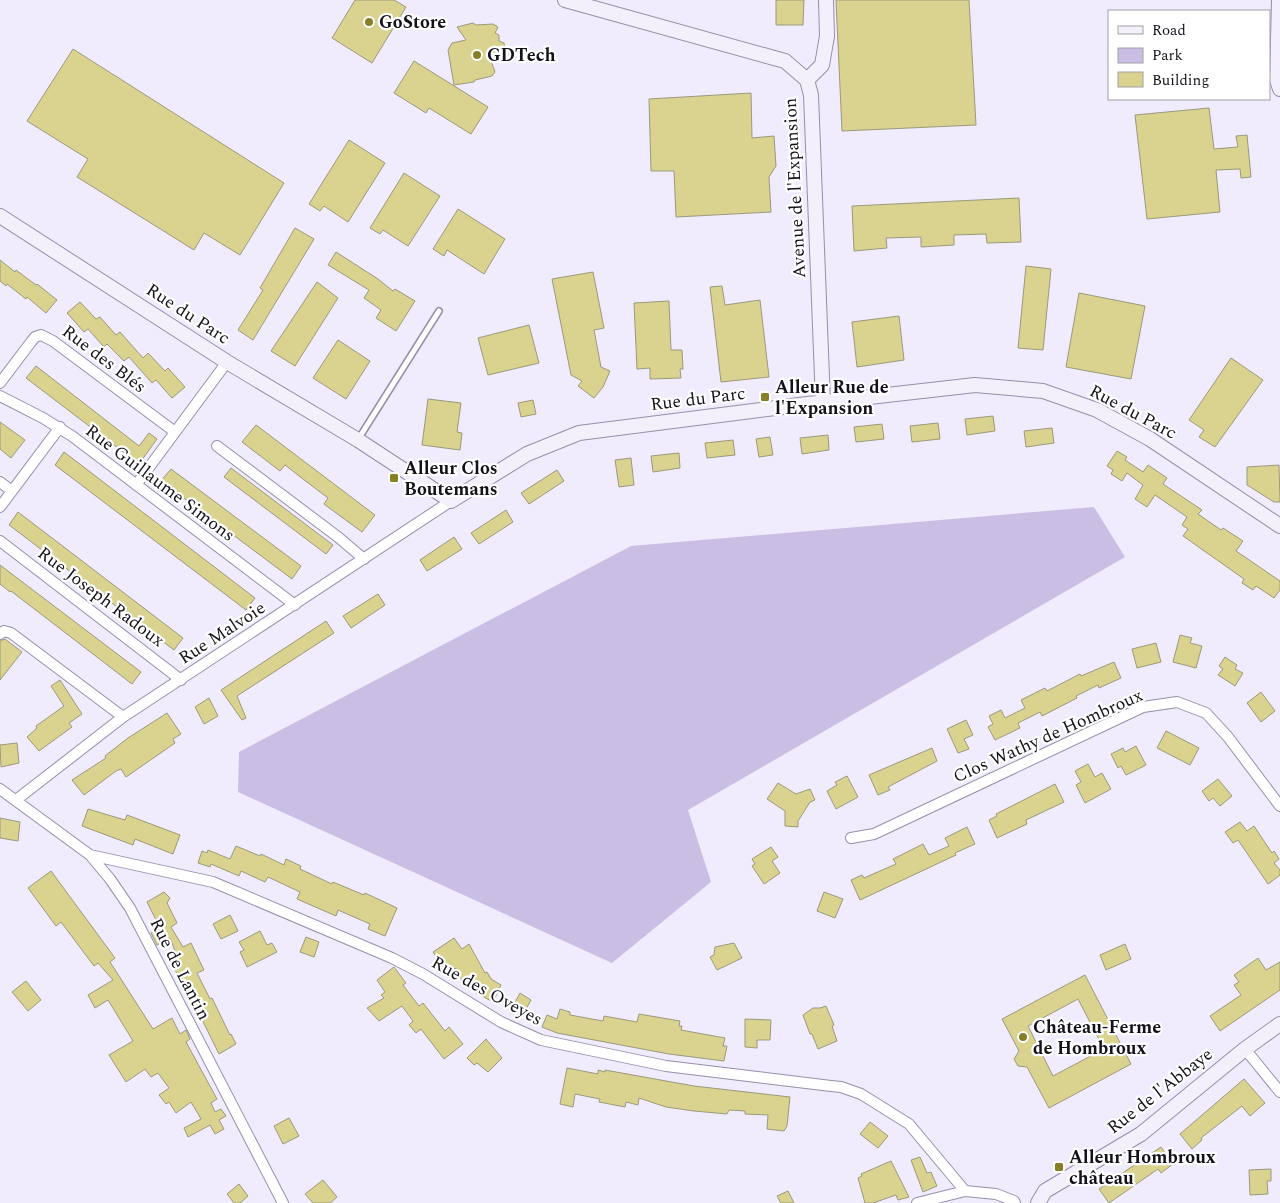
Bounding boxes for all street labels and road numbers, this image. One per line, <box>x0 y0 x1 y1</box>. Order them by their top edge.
street label: Avenue de l'Expansion <box>777 97 813 279</box>
street label: Rue du Parc <box>141 277 235 351</box>
street label: Rue des Blés <box>56 318 152 400</box>
street label: Rue du Parc <box>1084 378 1182 446</box>
street label: Rue du Parc <box>649 380 747 418</box>
street label: Rue Guillaume Simons <box>79 418 241 548</box>
street label: Rue Joseph Radoux <box>32 540 170 654</box>
street label: Rue Malvoie <box>173 595 271 671</box>
street label: Clos Wathy de Hombroux <box>949 682 1147 790</box>
street label: Rue de Lantin <box>143 913 217 1025</box>
street label: Rue des Oveyes <box>426 949 548 1033</box>
street label: Rue de l'Abbaye <box>1101 1041 1219 1141</box>

